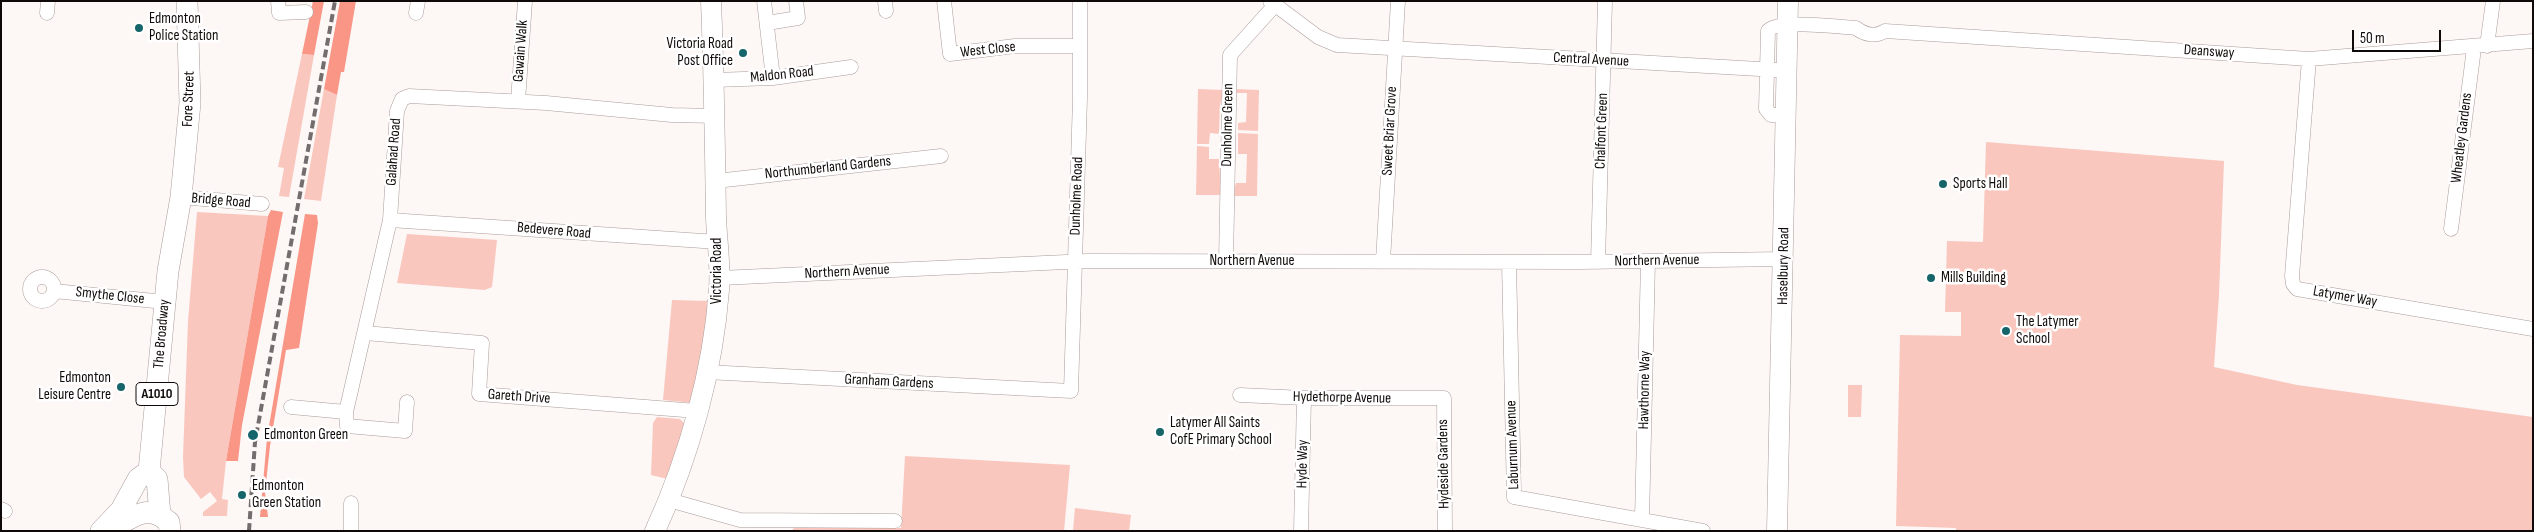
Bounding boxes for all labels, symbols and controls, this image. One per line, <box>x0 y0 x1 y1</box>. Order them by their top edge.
place label: Edmonton Police Station <box>149 10 219 45</box>
street label: Gawain Walk <box>510 19 532 83</box>
scale bar <box>2354 20 2443 52</box>
marker: Edmonton Police Station <box>133 22 145 34</box>
text: 50 m <box>2360 29 2385 48</box>
place label: Victoria Road Post Office <box>667 35 733 70</box>
street label: West Close <box>959 38 1017 62</box>
street label: Deansway <box>2183 41 2235 63</box>
marker: Victoria Road Post Office <box>737 47 749 59</box>
street label: Central Avenue <box>1553 49 1629 71</box>
street label: Maldon Road <box>749 63 815 87</box>
street label: Fore Street <box>179 71 199 127</box>
street label: Dunholme Green <box>1218 83 1238 167</box>
street label: Sweet Briar Grove <box>1379 86 1401 176</box>
street label: Wheatley Gardens <box>2448 92 2476 184</box>
street label: Chalfont Green <box>1592 93 1612 169</box>
street label: Galahad Road <box>383 118 405 186</box>
street label: Northumberland Gardens <box>764 152 892 184</box>
street label: Dunholme Road <box>1067 156 1087 236</box>
place label: Sports Hall <box>1953 175 2008 193</box>
marker: Sports Hall <box>1937 178 1949 190</box>
street label: Bridge Road <box>191 189 251 213</box>
street label: Bedevere Road <box>516 219 592 243</box>
street label: Haselbury Road <box>1774 227 1794 305</box>
street label: Victoria Road <box>708 238 726 304</box>
street label: Northern Avenue <box>1614 251 1700 271</box>
street label: Northern Avenue <box>1209 252 1295 270</box>
street label: Northern Avenue <box>804 261 890 283</box>
place label: Mills Building <box>1941 269 2006 287</box>
marker: Mills Building <box>1925 272 1937 284</box>
street label: Smythe Close <box>75 283 145 309</box>
street label: Latymer Way <box>2311 283 2379 311</box>
street label: The Broadway <box>150 299 174 369</box>
place label: The Latymer School <box>2016 313 2078 348</box>
marker: The Latymer School <box>2000 325 2012 337</box>
street label: Hawthorne Way <box>1635 350 1655 430</box>
place label: Edmonton Leisure Centre <box>38 369 111 404</box>
street label: Granham Gardens <box>844 371 934 393</box>
marker: Edmonton Leisure Centre <box>115 381 127 393</box>
road number: A1010 <box>136 382 178 406</box>
street label: Gareth Drive <box>487 386 551 408</box>
street label: Hydethorpe Avenue <box>1293 388 1391 408</box>
street label: Laburnum Avenue <box>1502 400 1524 490</box>
place label: Latymer All Saints CofE Primary School <box>1170 414 1272 449</box>
street label: Hydeside Gardens <box>1434 419 1454 509</box>
place label: Edmonton Green <box>264 426 348 444</box>
marker: Latymer All Saints CofE Primary School <box>1154 426 1166 438</box>
marker: Edmonton Green <box>246 428 260 442</box>
street label: Hyde Way <box>1294 439 1312 489</box>
place label: Edmonton Green Station <box>252 477 321 512</box>
marker: Edmonton Green Station <box>236 489 248 501</box>

